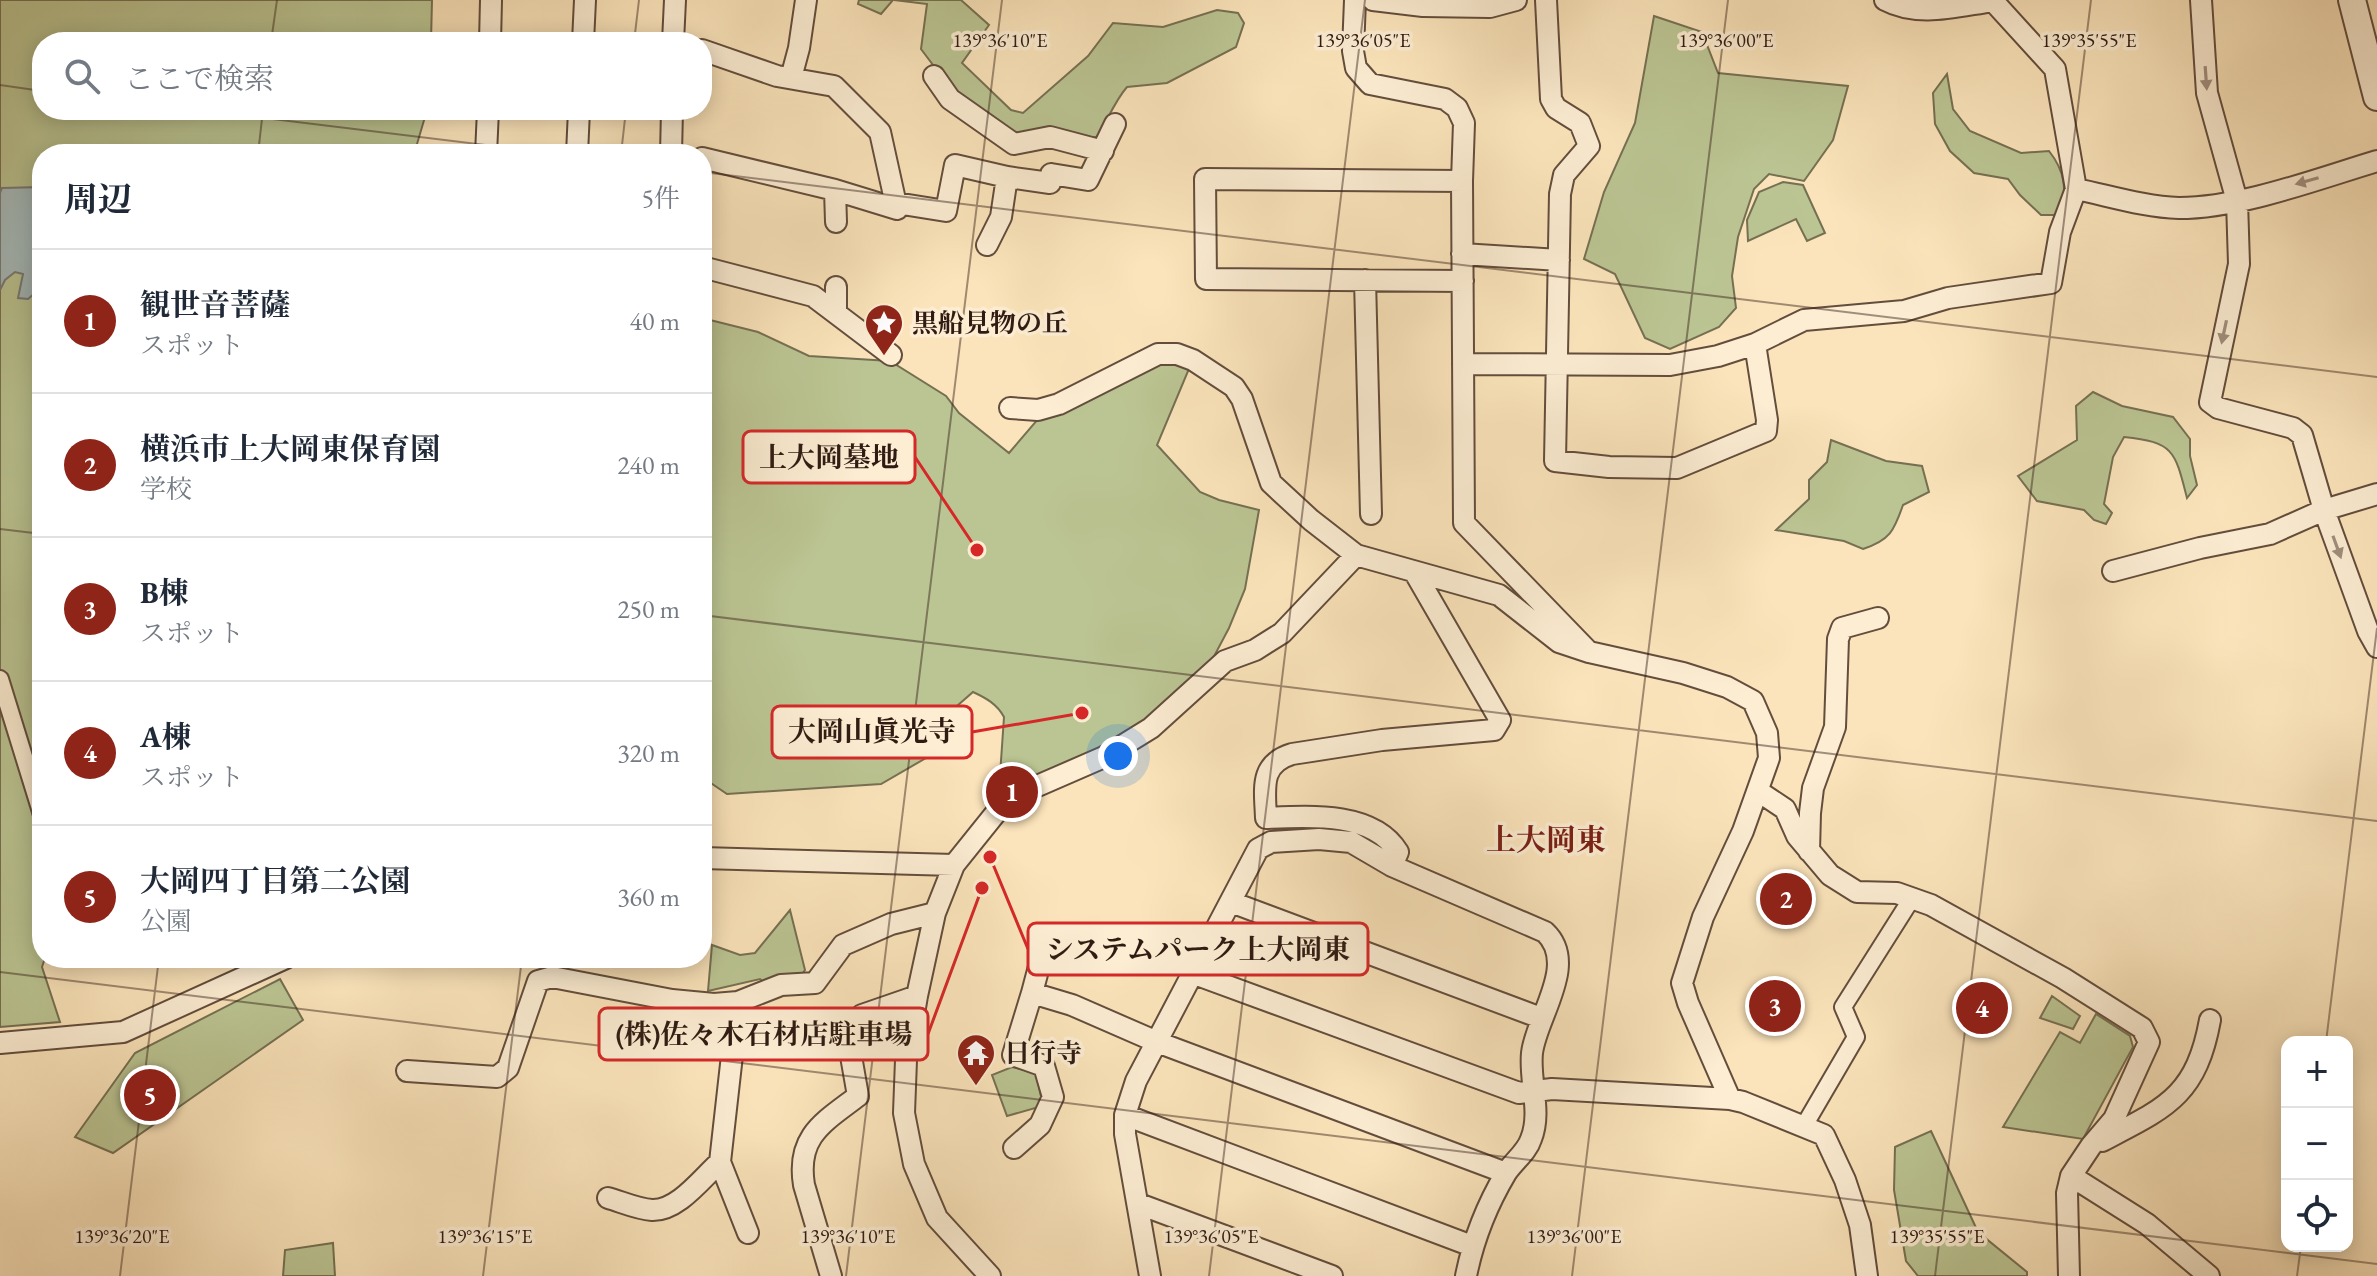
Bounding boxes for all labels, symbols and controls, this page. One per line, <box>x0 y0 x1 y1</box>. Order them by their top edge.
text: 139°36'10"E <box>953 27 1047 53</box>
text: 139°36'05"E <box>1316 27 1410 53</box>
text: 139°36'00"E <box>1679 27 1773 53</box>
text: 139°35'55"E <box>2042 27 2136 53</box>
search box <box>32 32 712 120</box>
icon: search <box>60 54 104 98</box>
text: ここで検索 <box>124 59 274 98</box>
one-way arrow <box>2200 66 2213 91</box>
one-way arrow <box>2294 175 2318 188</box>
text: 周辺 <box>64 177 132 221</box>
text: 5件 <box>642 181 680 215</box>
text: 観世音菩薩 <box>140 285 290 324</box>
place icon: 黒船見物の丘 <box>863 302 905 357</box>
text: 1 <box>83 304 97 338</box>
text: 40 m <box>630 304 680 338</box>
place label: 黒船見物の丘 <box>912 306 1068 340</box>
one-way arrow <box>2218 320 2230 345</box>
text: スポット <box>140 328 244 362</box>
text: 横浜市上大岡東保育園 <box>140 429 440 468</box>
callout: 上大岡墓地 <box>743 431 915 483</box>
text: 上大岡墓地 <box>759 439 899 475</box>
text: 2 <box>83 448 97 482</box>
text: 240 m <box>617 448 680 482</box>
text: 学校 <box>140 472 192 506</box>
one-way arrow <box>2332 535 2344 559</box>
text: B棟 <box>140 573 189 612</box>
text: 3 <box>83 592 97 626</box>
text: 250 m <box>617 592 680 626</box>
text: スポット <box>140 616 244 650</box>
callout: 大岡山眞光寺 <box>772 706 972 758</box>
text: 大岡山眞光寺 <box>788 713 956 749</box>
text: A棟 <box>140 717 192 756</box>
text: 4 <box>83 736 97 770</box>
text: 320 m <box>617 736 680 770</box>
your location <box>1098 736 1138 776</box>
text: スポット <box>140 760 244 794</box>
pin: 1 <box>986 762 1038 822</box>
district label: 上大岡東 <box>1486 820 1606 859</box>
text: 大岡四丁目第二公園 <box>140 861 410 900</box>
pin: 2 <box>1760 869 1812 929</box>
text: 5 <box>83 880 97 914</box>
text: 360 m <box>617 880 680 914</box>
text: 公園 <box>140 904 192 938</box>
callout: システムパーク上大岡東 <box>1028 923 1368 975</box>
text: システムパーク上大岡東 <box>1045 931 1351 967</box>
pin: 3 <box>1749 976 1801 1036</box>
pin: 4 <box>1956 978 2008 1038</box>
callout: (株)佐々木石材店駐車場 <box>599 1008 928 1060</box>
text: (株)佐々木石材店駐車場 <box>615 1016 913 1052</box>
temple icon: 日行寺 <box>955 1032 997 1087</box>
place label: 日行寺 <box>1004 1036 1082 1070</box>
map controls <box>2281 1036 2353 1252</box>
button: + <box>2281 1036 2353 1108</box>
pin: 5 <box>124 1065 176 1125</box>
button: − <box>2281 1108 2353 1180</box>
button: locate <box>2281 1180 2353 1252</box>
text: 139°36'20"E <box>75 1223 169 1249</box>
text: 139°36'15"E <box>438 1223 532 1249</box>
text: 139°36'10"E <box>801 1223 895 1249</box>
text: 139°36'05"E <box>1164 1223 1258 1249</box>
text: 139°36'00"E <box>1527 1223 1621 1249</box>
text: 139°35'55"E <box>1890 1223 1984 1249</box>

